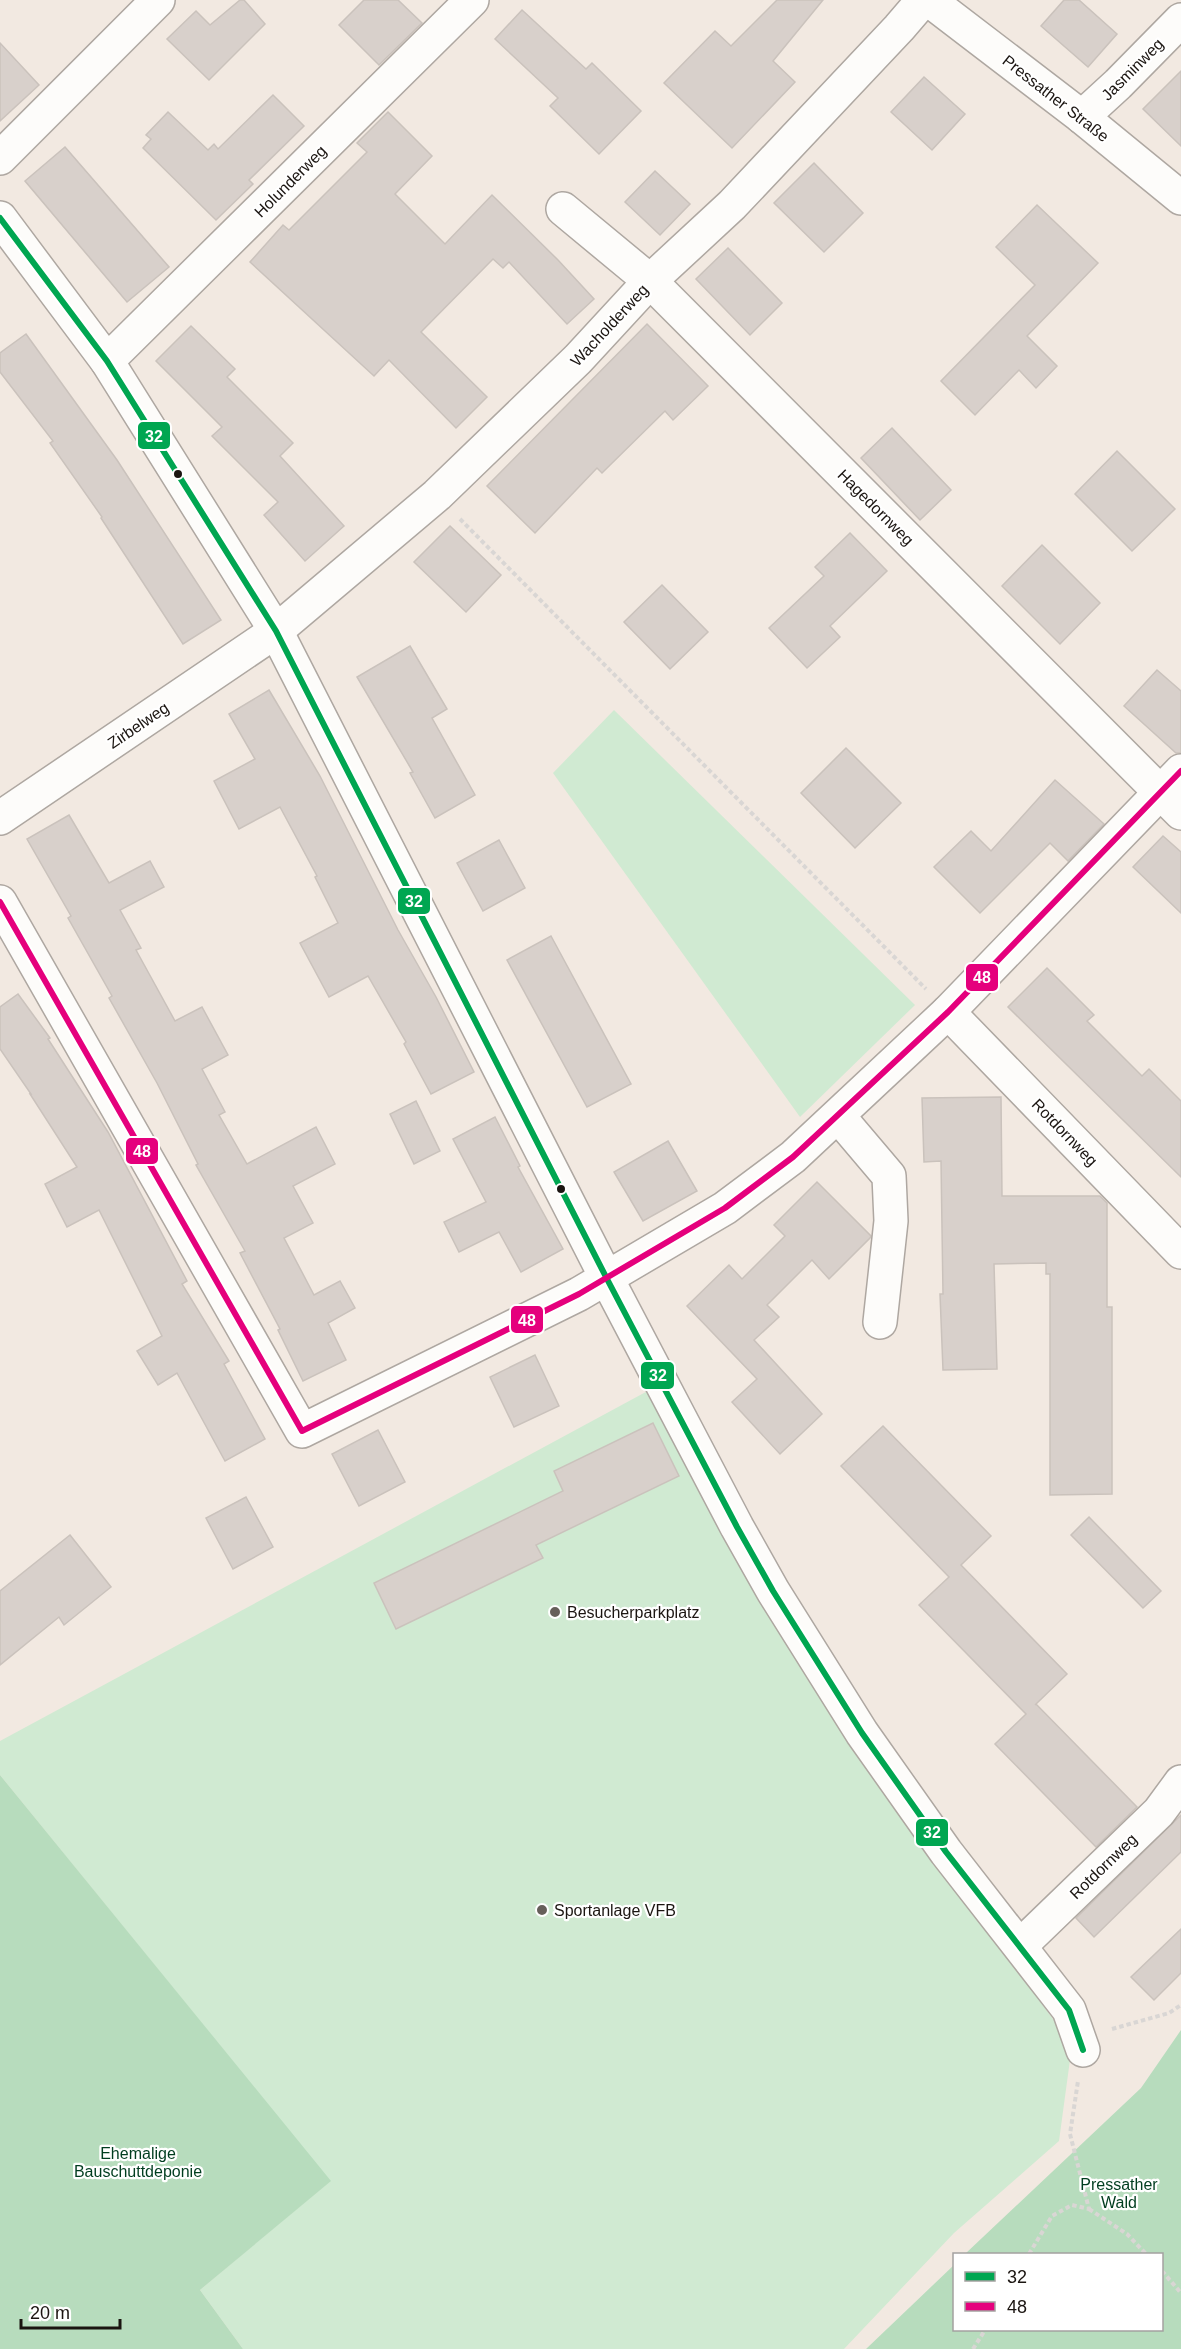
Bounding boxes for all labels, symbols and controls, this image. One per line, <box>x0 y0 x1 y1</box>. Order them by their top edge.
street label: Jasminweg <box>1098 35 1167 104</box>
street label: Pressather Straße <box>999 52 1112 145</box>
street label: Holunderweg <box>251 142 330 221</box>
street label: Wacholderweg <box>567 281 651 370</box>
line badge: 32 <box>137 421 171 450</box>
text: 32 <box>145 428 163 445</box>
street label: Hagedornweg <box>834 466 917 549</box>
unlabelled marker <box>172 468 184 480</box>
street label: Zirbelweg <box>105 699 172 752</box>
line badge: 32 <box>397 887 431 915</box>
text: 32 <box>405 893 423 910</box>
line badge: 48 <box>965 963 999 992</box>
text: 48 <box>973 969 991 986</box>
street label: Rotdornweg <box>1029 1095 1101 1169</box>
line badge: 48 <box>125 1137 159 1165</box>
text: 48 <box>133 1143 151 1160</box>
unlabelled marker <box>555 1183 567 1195</box>
line badge: 48 <box>510 1305 544 1334</box>
text: 48 <box>518 1312 536 1329</box>
line badge: 32 <box>640 1361 675 1390</box>
text: 32 <box>649 1367 667 1384</box>
place label: Besucherparkplatz <box>567 1604 700 1621</box>
marker: Besucherparkplatz <box>548 1605 562 1619</box>
line badge: 32 <box>915 1818 949 1847</box>
text: 32 <box>923 1824 941 1841</box>
street label: Rotdornweg <box>1066 1830 1140 1902</box>
place label: Sportanlage VFB <box>554 1902 676 1919</box>
marker: Sportanlage VFB <box>535 1903 549 1917</box>
park label: Ehemalige Bauschuttdeponie <box>74 2145 202 2180</box>
park label: Pressather Wald <box>1080 2176 1158 2211</box>
legend <box>953 2253 1163 2331</box>
text: 32 <box>1007 2267 1027 2287</box>
scale bar <box>21 2292 120 2330</box>
text: 48 <box>1007 2297 1027 2317</box>
text: 20 m <box>30 2303 70 2323</box>

